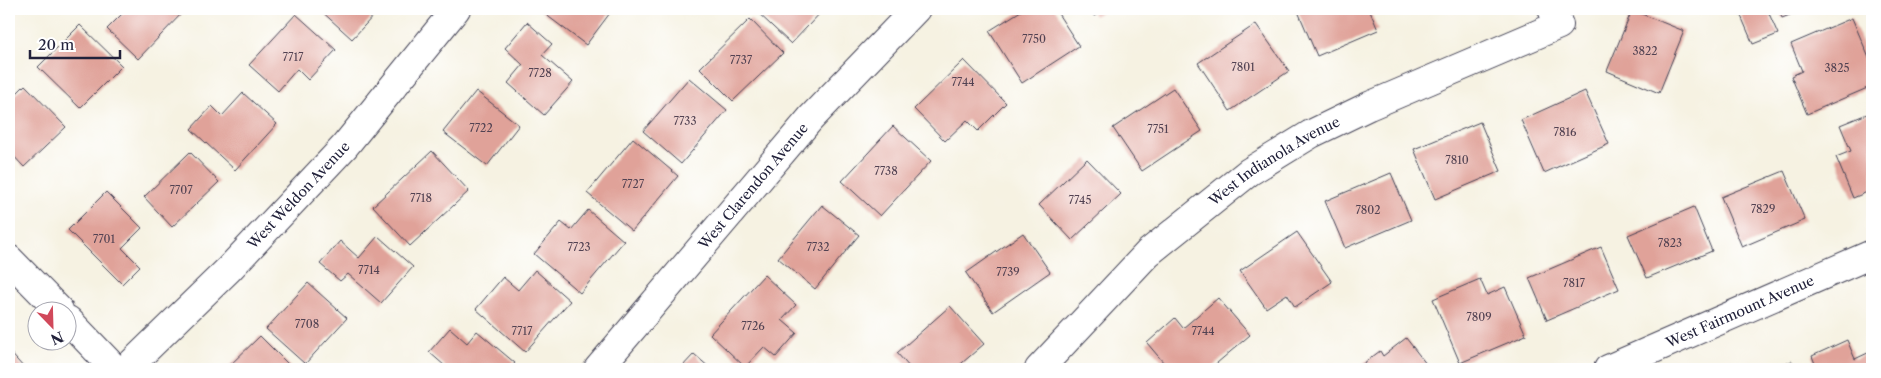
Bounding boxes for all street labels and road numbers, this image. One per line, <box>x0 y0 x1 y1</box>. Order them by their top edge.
street label: West Indianola Avenue <box>1204 112 1343 210</box>
street label: West Clarendon Avenue <box>694 119 812 254</box>
street label: West Weldon Avenue <box>243 138 354 253</box>
street label: West Fairmount Avenue <box>1662 271 1817 352</box>

